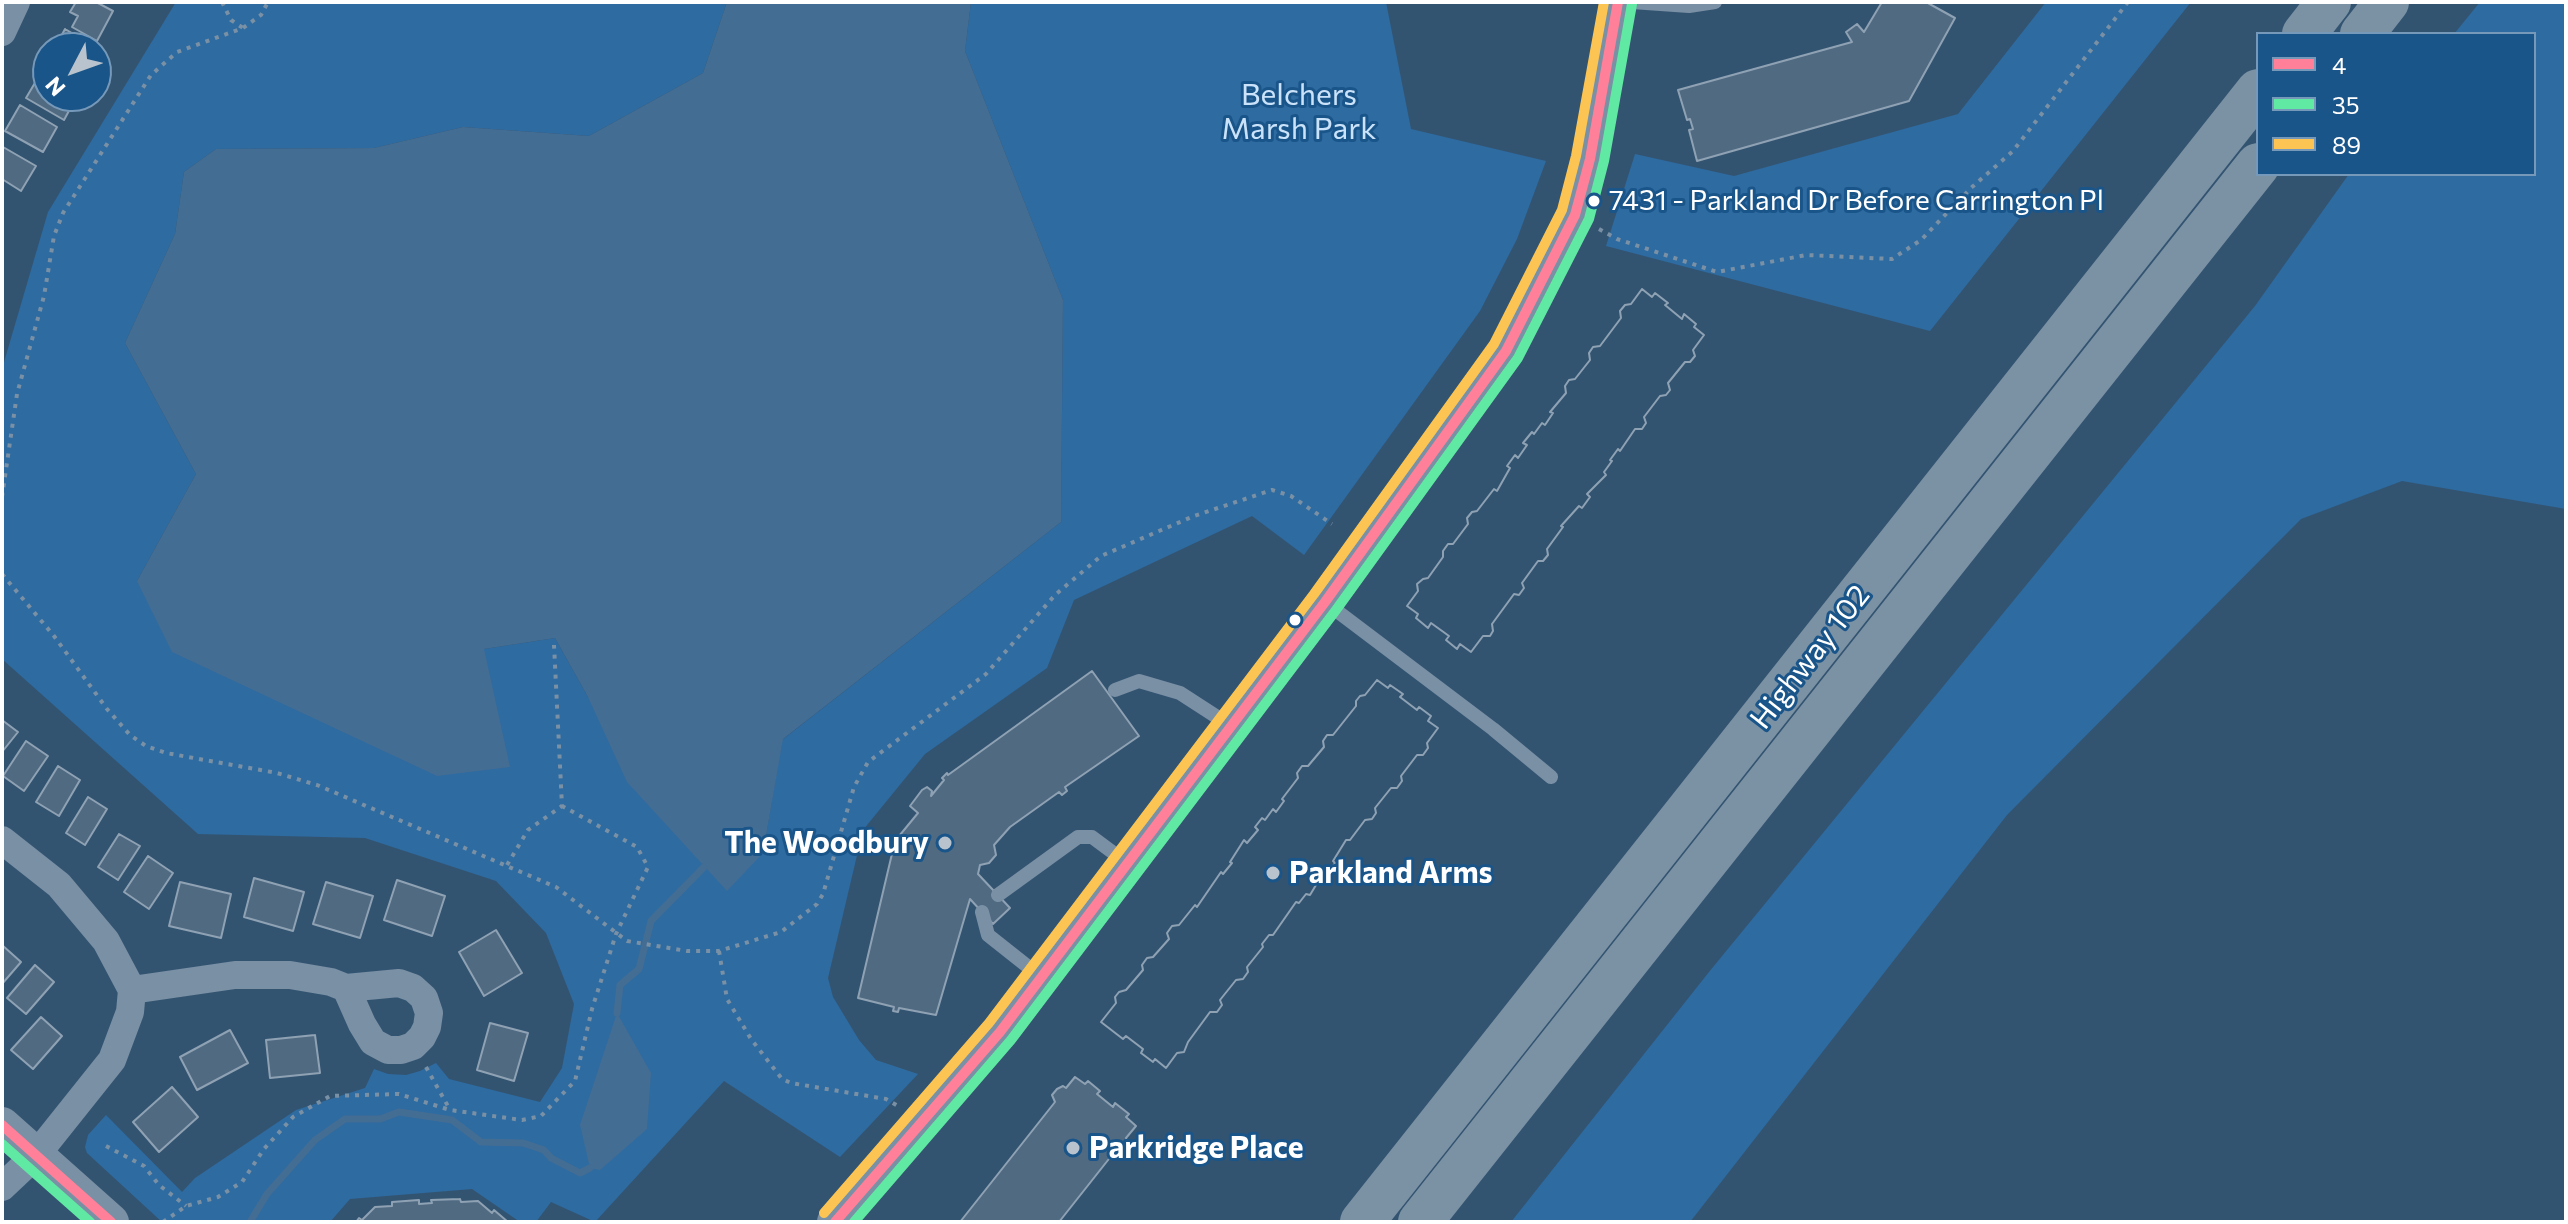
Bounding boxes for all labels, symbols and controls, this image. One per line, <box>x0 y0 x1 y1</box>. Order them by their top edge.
north arrow <box>32 32 112 112</box>
legend <box>2256 32 2536 176</box>
text: 4 <box>2332 50 2346 79</box>
text: N <box>39 72 71 102</box>
park label: Belchers Marsh Park <box>1222 77 1376 148</box>
text: 35 <box>2332 90 2359 119</box>
text: 89 <box>2332 130 2361 159</box>
place label: 7431 - Parkland Dr Before Carrington Pl <box>1609 184 2104 218</box>
marker: 7431 - Parkland Dr Before Carrington Pl <box>1586 193 1602 209</box>
street label: Highway 102 <box>1743 578 1877 736</box>
unlabelled marker <box>1287 612 1303 628</box>
place label: The Woodbury <box>724 825 929 861</box>
marker: The Woodbury <box>936 834 954 852</box>
place label: Parkland Arms <box>1289 855 1493 891</box>
marker: Parkland Arms <box>1264 864 1282 882</box>
place label: Parkridge Place <box>1089 1130 1304 1166</box>
marker: Parkridge Place <box>1064 1139 1082 1157</box>

